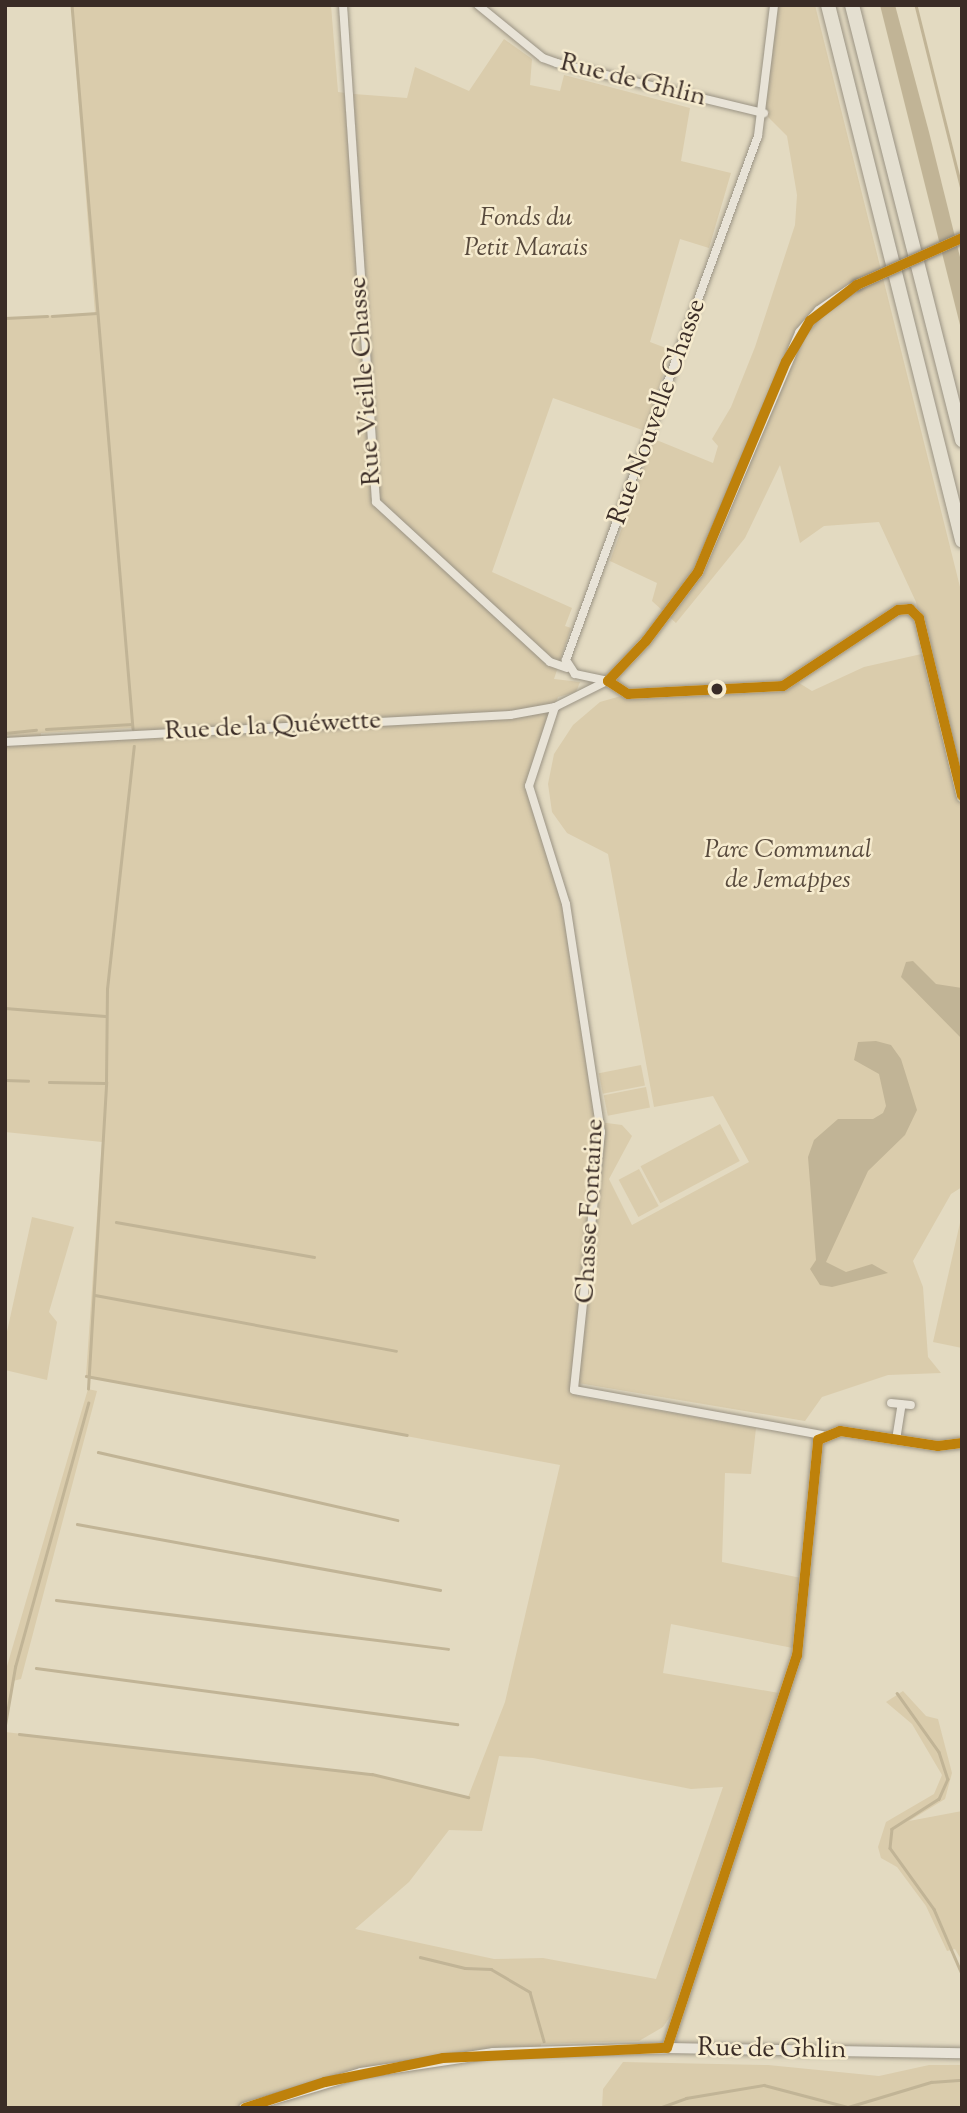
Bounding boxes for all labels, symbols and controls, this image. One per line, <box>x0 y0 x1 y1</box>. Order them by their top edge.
street label: Rue de Ghlin <box>557 48 709 114</box>
park label: Fonds du Petit Marais <box>464 203 588 264</box>
street label: Rue Vieille Chasse <box>343 275 389 487</box>
street label: Rue Nouvelle Chasse <box>603 295 713 529</box>
unlabelled marker <box>710 682 724 696</box>
street label: Rue de la Quéwette <box>164 706 382 748</box>
park label: Parc Communal de Jemappes <box>704 835 872 896</box>
street label: Chasse Fontaine <box>571 1118 611 1304</box>
street label: Rue de Ghlin <box>697 2033 847 2067</box>

